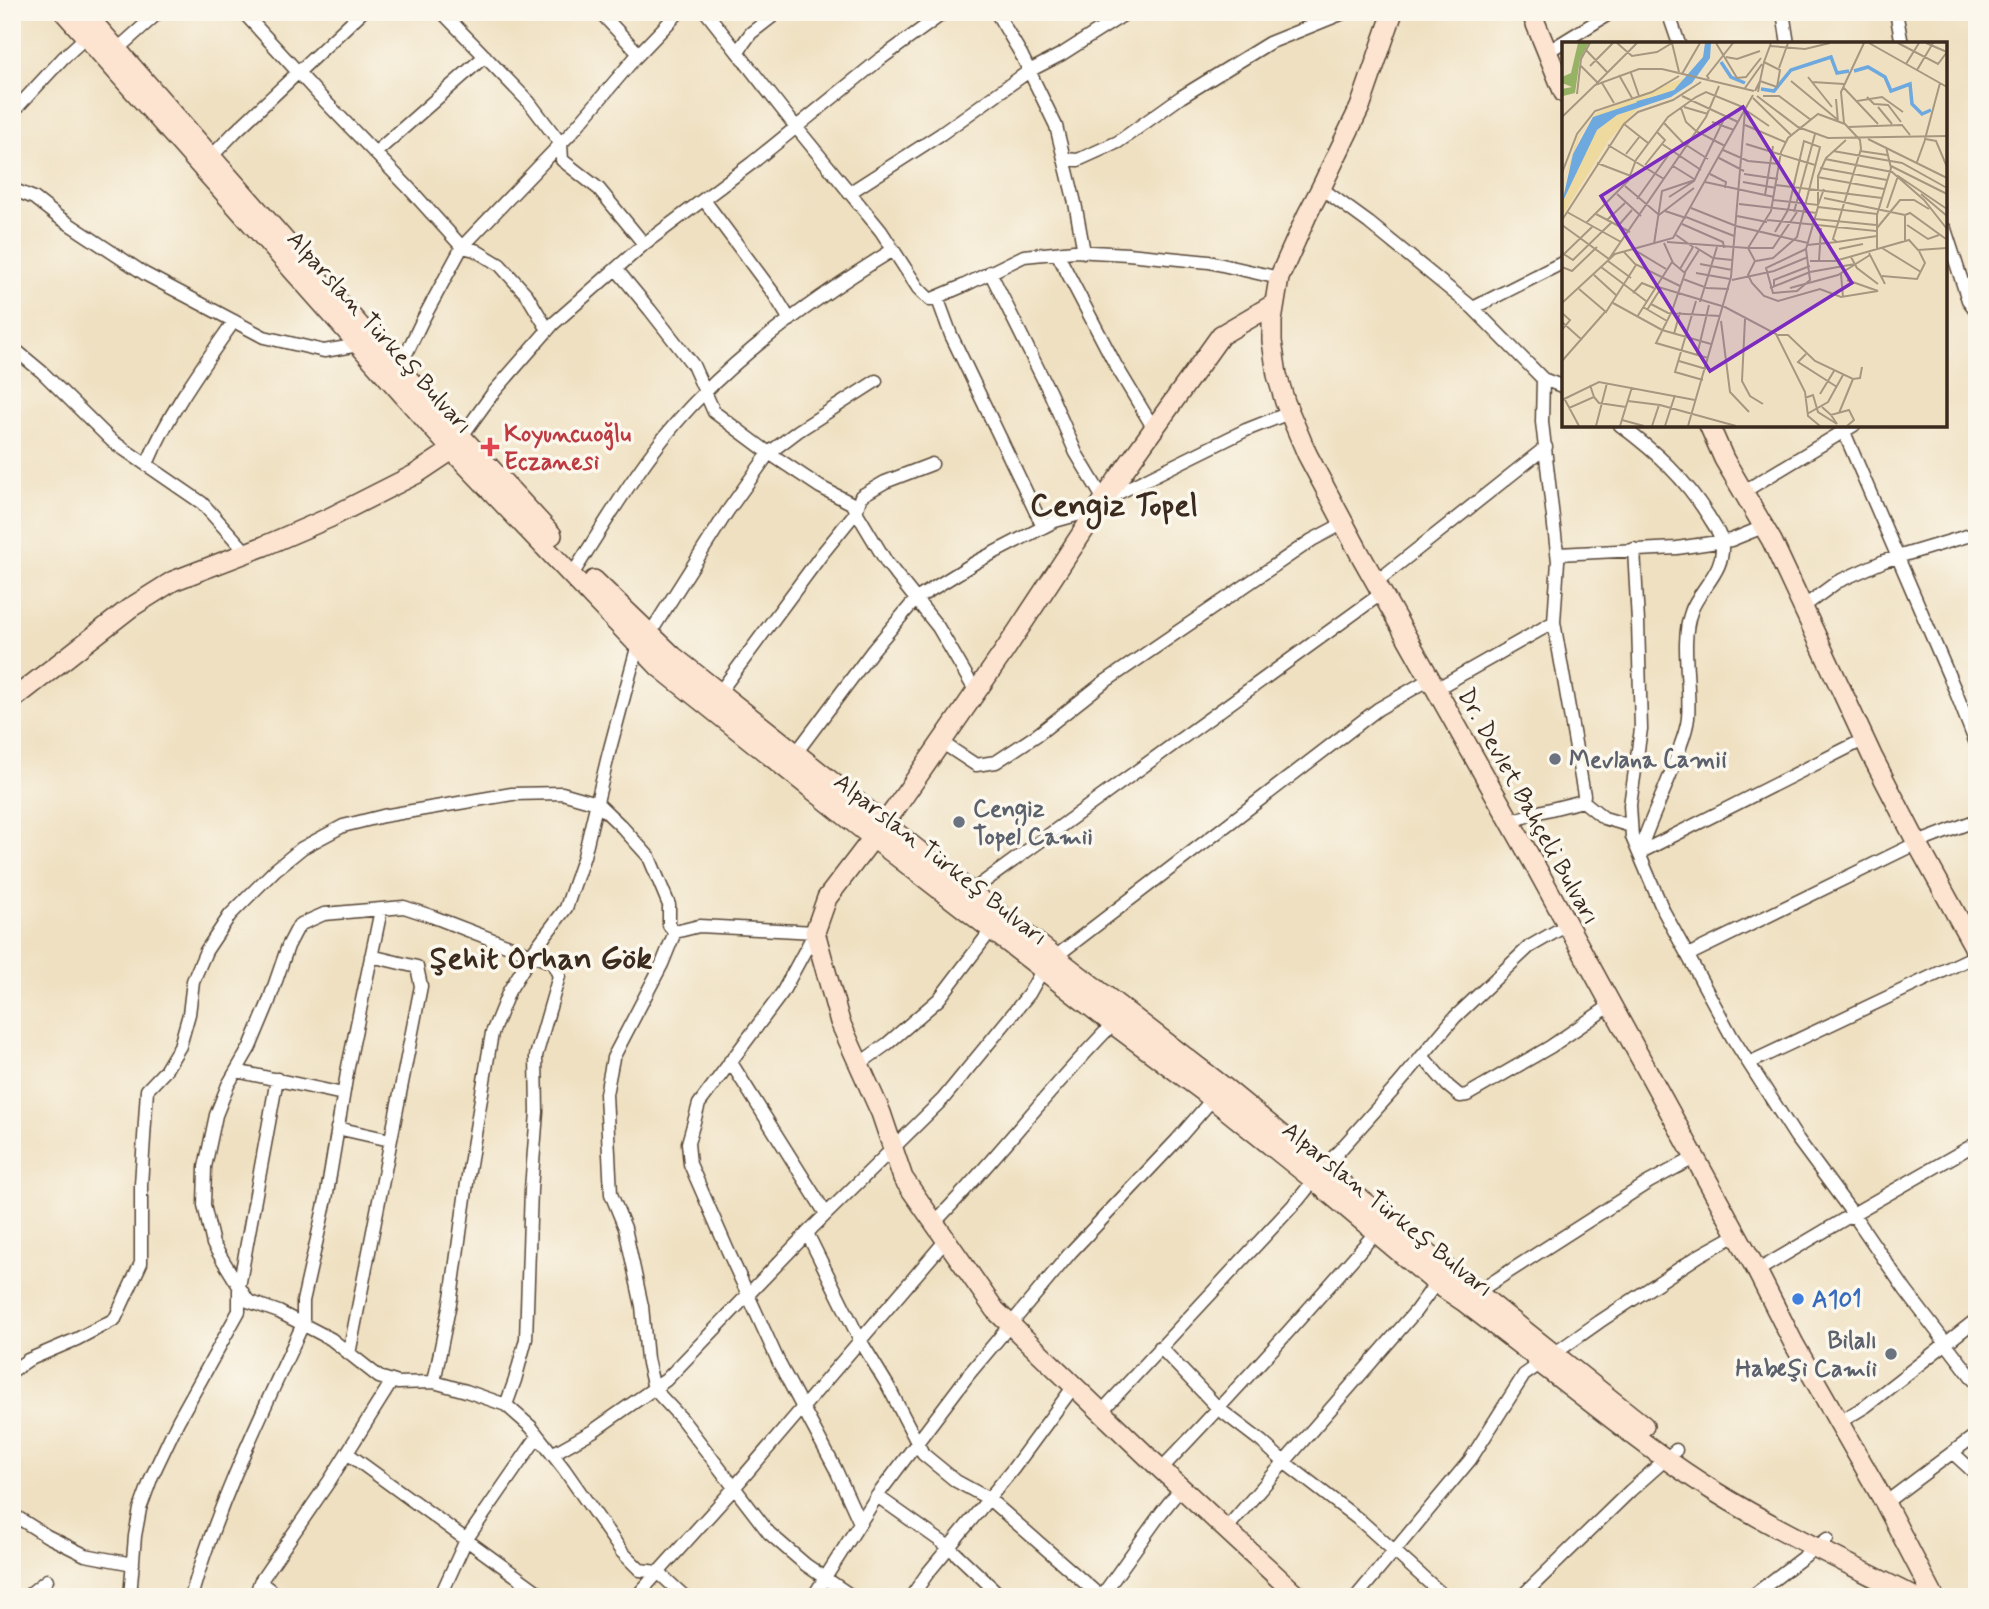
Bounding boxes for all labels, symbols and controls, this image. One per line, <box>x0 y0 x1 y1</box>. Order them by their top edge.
inset map <box>1562 42 1947 427</box>
street label: Alparslan Türkeş Bulvarı <box>279 225 478 441</box>
place label: Koyuncuoğlu Eczanesi <box>504 419 631 478</box>
marker: Koyuncuoğlu Eczanesi <box>482 439 498 455</box>
district label: Cengiz Topel <box>1030 485 1198 530</box>
street label: Dr. Devlet Bahçeli Bulvarı <box>1450 683 1606 931</box>
place label: Mevlana Camii <box>1569 745 1727 776</box>
marker: Mevlana Camii <box>1547 751 1563 767</box>
street label: Alparslan Türkeş Bulvarı <box>827 767 1053 953</box>
place label: Cengiz Topel Camii <box>973 794 1093 853</box>
marker: Cengiz Topel Camii <box>951 814 967 830</box>
district label: Şehit Orhan Gök <box>430 938 652 980</box>
street label: Alparslan Türkeş Bulvarı <box>1275 1115 1499 1305</box>
place label: A101 <box>1812 1285 1862 1316</box>
marker: A101 <box>1790 1291 1806 1307</box>
place label: Bilalı Habeşi Camii <box>1736 1326 1878 1385</box>
marker: Bilalı Habeşi Camii <box>1883 1346 1899 1362</box>

